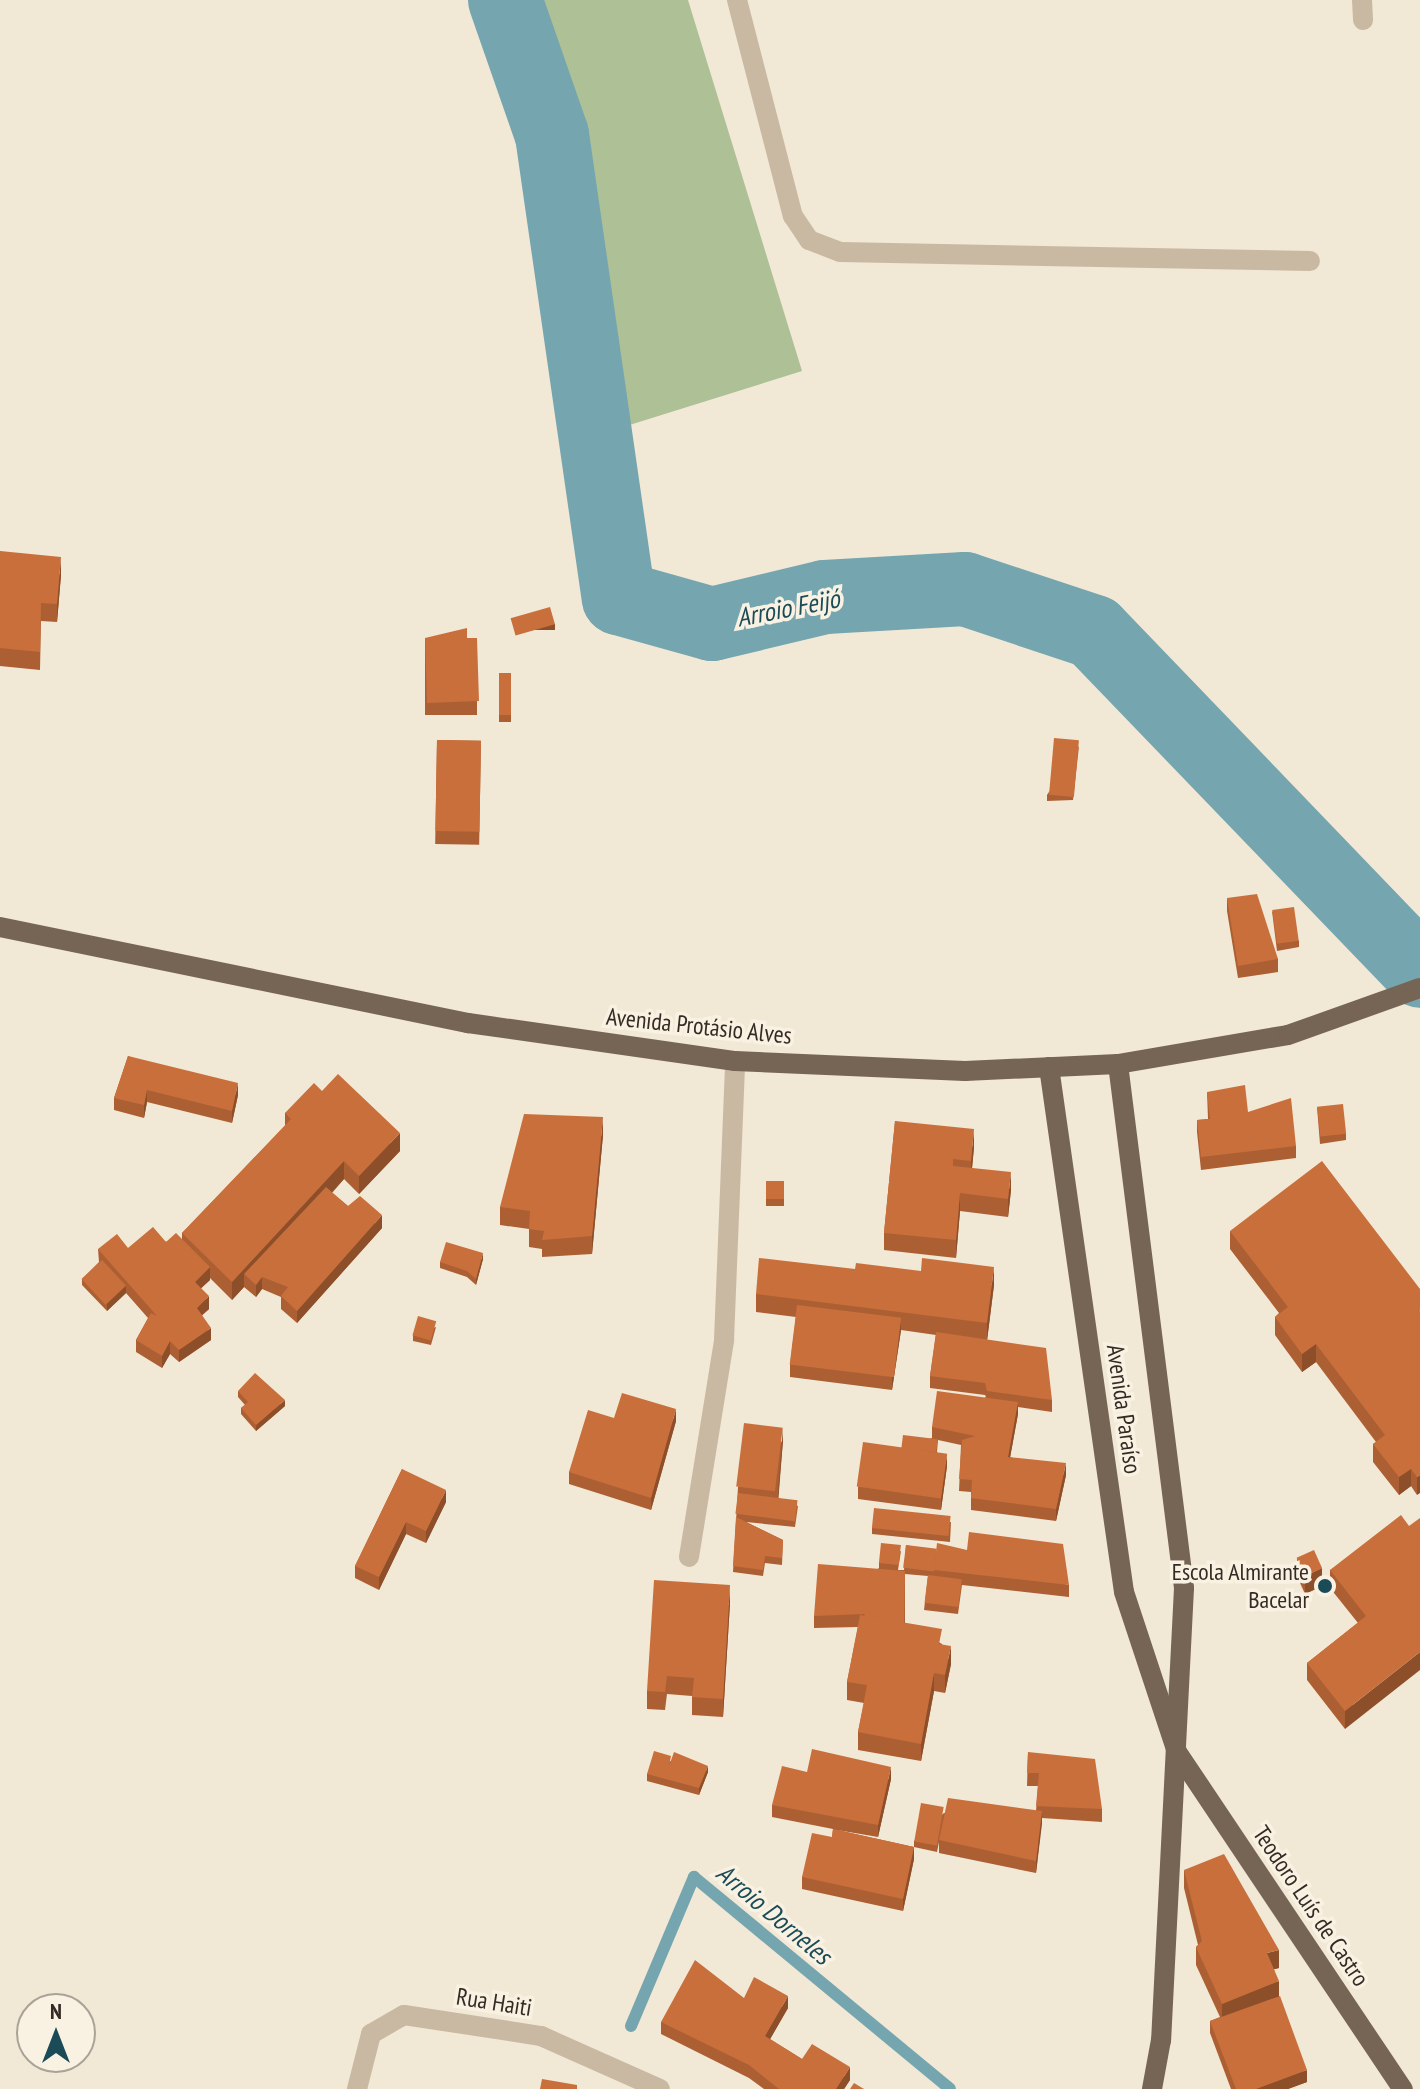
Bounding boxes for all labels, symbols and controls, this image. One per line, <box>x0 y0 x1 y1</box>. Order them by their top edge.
water label: Arroio Feijó <box>734 583 842 633</box>
street label: Avenida Protásio Alves <box>604 1002 794 1050</box>
street label: Avenida Paraíso <box>1101 1342 1147 1476</box>
place label: Escola Almirante Bacelar <box>1171 1558 1309 1614</box>
marker: Escola Almirante Bacelar <box>1316 1577 1334 1595</box>
street label: Teodoro Luís de Castro <box>1247 1820 1375 1992</box>
water label: Arroio Dorneles <box>710 1857 838 1971</box>
street label: Rua Haiti <box>454 1982 534 2022</box>
north arrow <box>16 1993 96 2073</box>
text: N <box>50 1997 62 2025</box>

